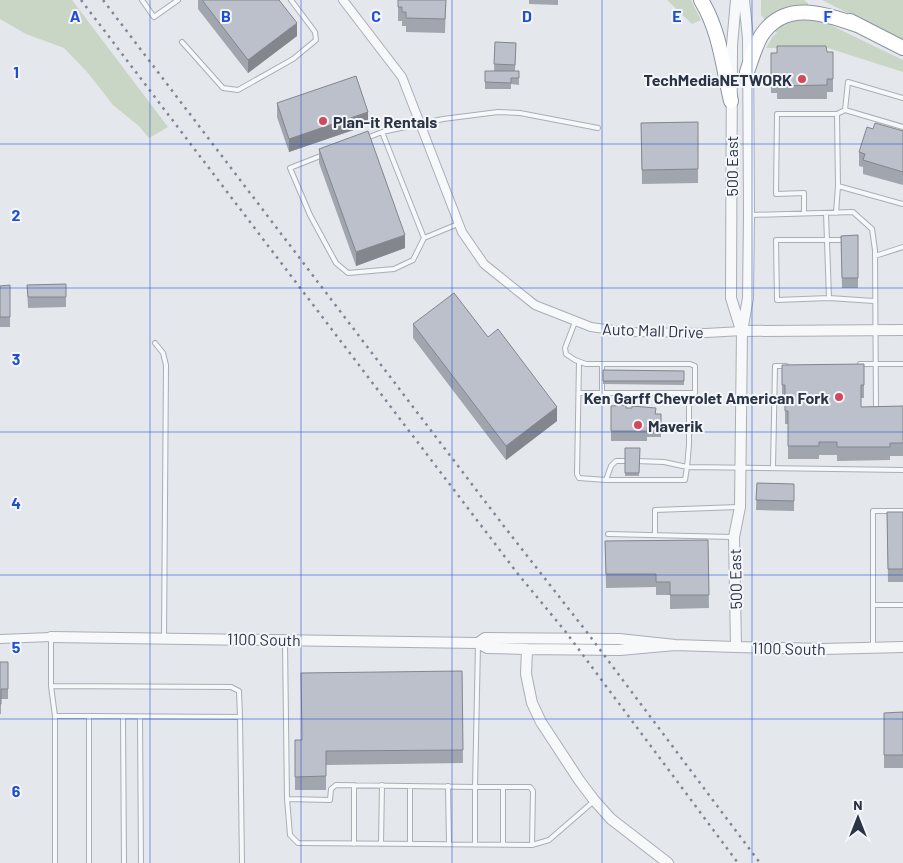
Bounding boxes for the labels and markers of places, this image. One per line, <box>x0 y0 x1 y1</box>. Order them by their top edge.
place label: TechMediaNETWORK <box>644 70 792 89</box>
marker: TechMediaNETWORK <box>796 73 808 85</box>
place label: Plan-it Rentals <box>333 112 437 131</box>
marker: Plan-it Rentals <box>317 115 329 127</box>
place label: Ken Garff Chevrolet American Fork <box>584 388 829 407</box>
marker: Ken Garff Chevrolet American Fork <box>833 391 845 403</box>
place label: Maverik <box>648 416 703 435</box>
marker: Maverik <box>632 419 644 431</box>

